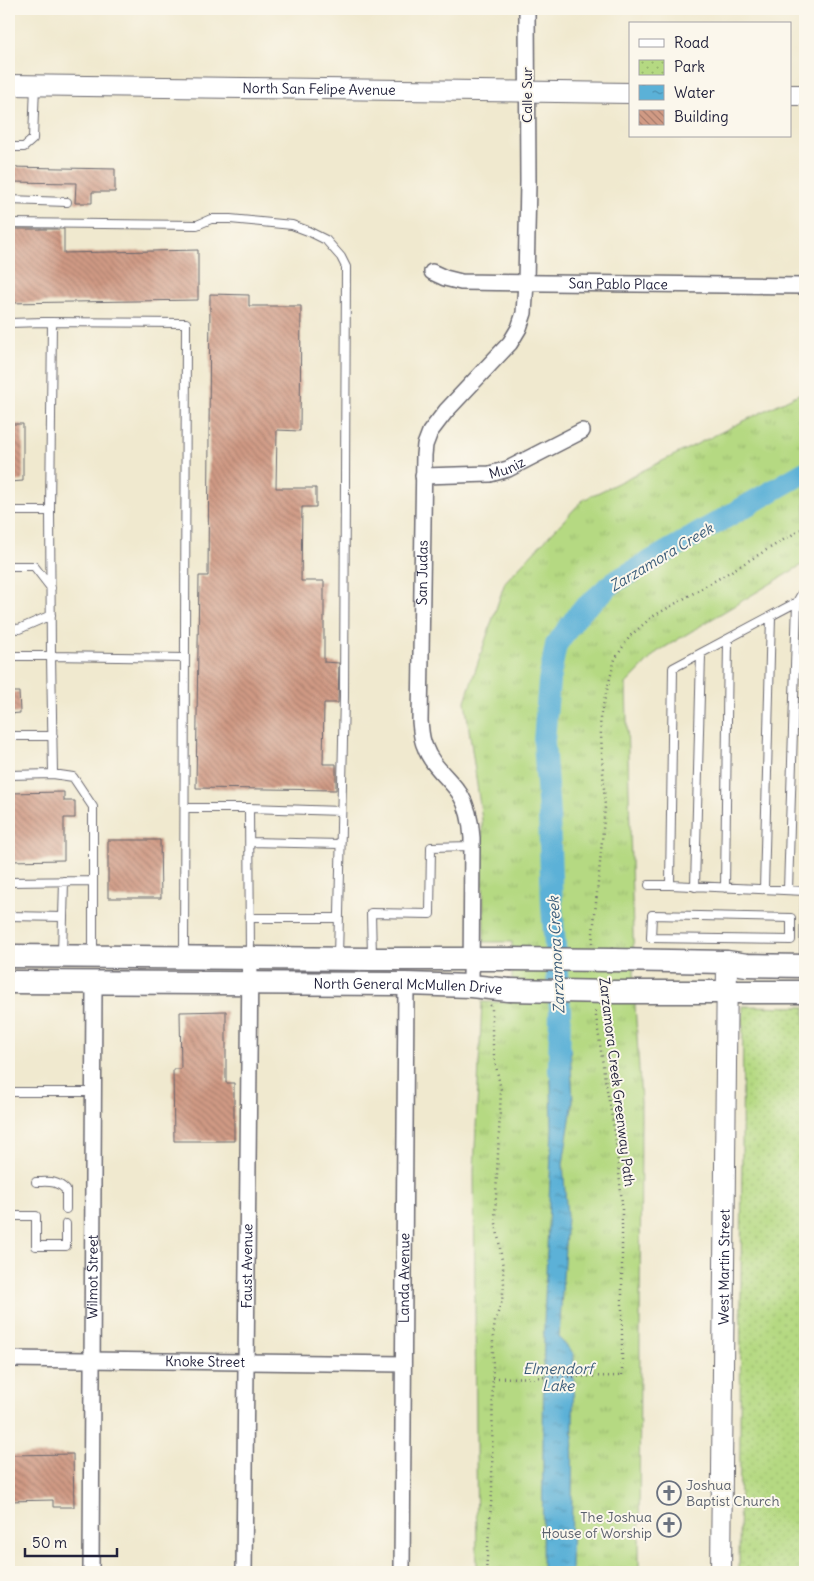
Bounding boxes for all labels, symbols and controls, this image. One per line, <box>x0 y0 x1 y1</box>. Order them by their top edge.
legend <box>629 22 792 138</box>
text: Road <box>674 33 709 52</box>
text: Park <box>674 57 705 76</box>
street label: Calle Sur <box>518 67 536 123</box>
street label: North San Felipe Avenue <box>242 79 396 99</box>
text: Water <box>674 83 715 102</box>
text: Building <box>674 107 729 126</box>
street label: San Pablo Place <box>568 274 668 293</box>
street label: Muniz <box>487 453 528 483</box>
water label: Zarzamora Creek <box>606 518 717 595</box>
street label: San Judas <box>413 540 432 605</box>
water label: Zarzamora Creek <box>543 894 569 1014</box>
street label: North General McMullen Drive <box>313 975 503 998</box>
street label: Zarzamora Creek Greenway Path <box>595 976 639 1188</box>
street label: West Martin Street <box>714 1209 734 1325</box>
street label: Faust Avenue <box>238 1224 256 1308</box>
street label: Landa Avenue <box>395 1233 413 1323</box>
street label: Wilmot Street <box>83 1234 102 1319</box>
street label: Knoke Street <box>165 1352 245 1371</box>
water label: Elmendorf Lake <box>523 1359 596 1395</box>
place label: Joshua Baptist Church <box>686 1476 780 1510</box>
church icon: Joshua Baptist Church <box>656 1480 682 1506</box>
place label: The Joshua House of Worship <box>542 1508 652 1542</box>
church icon: The Joshua House of Worship <box>656 1512 682 1538</box>
scale bar <box>25 1526 118 1558</box>
text: 50 m <box>32 1533 67 1552</box>

